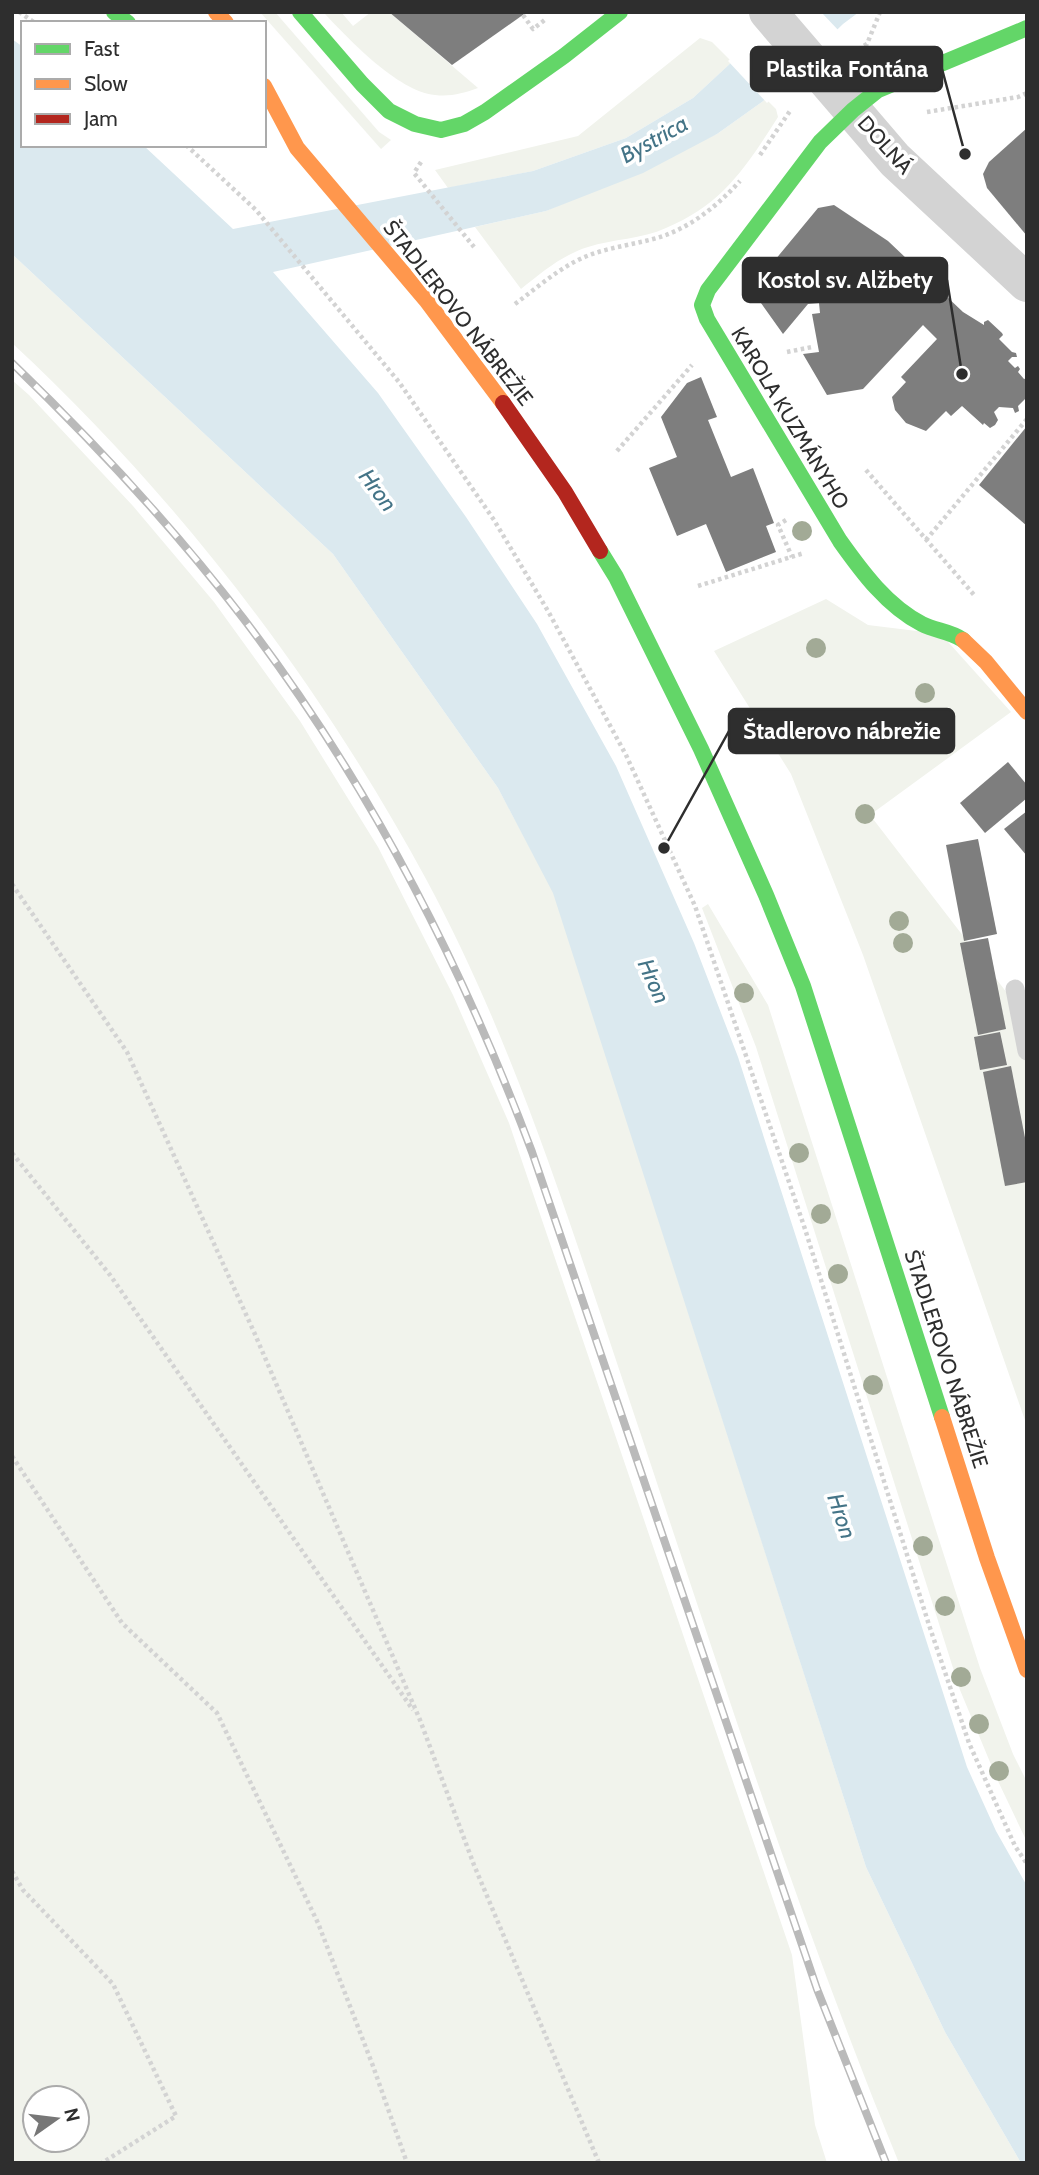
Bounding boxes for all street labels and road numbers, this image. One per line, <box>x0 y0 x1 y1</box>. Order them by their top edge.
street label: DOLNÁ <box>853 110 918 179</box>
street label: ŠTADLEROVO NÁBREŽIE <box>378 215 539 410</box>
street label: KAROLA KUZMÁNYHO <box>726 322 855 513</box>
street label: ŠTADLEROVO NÁBREŽIE <box>899 1246 995 1471</box>

